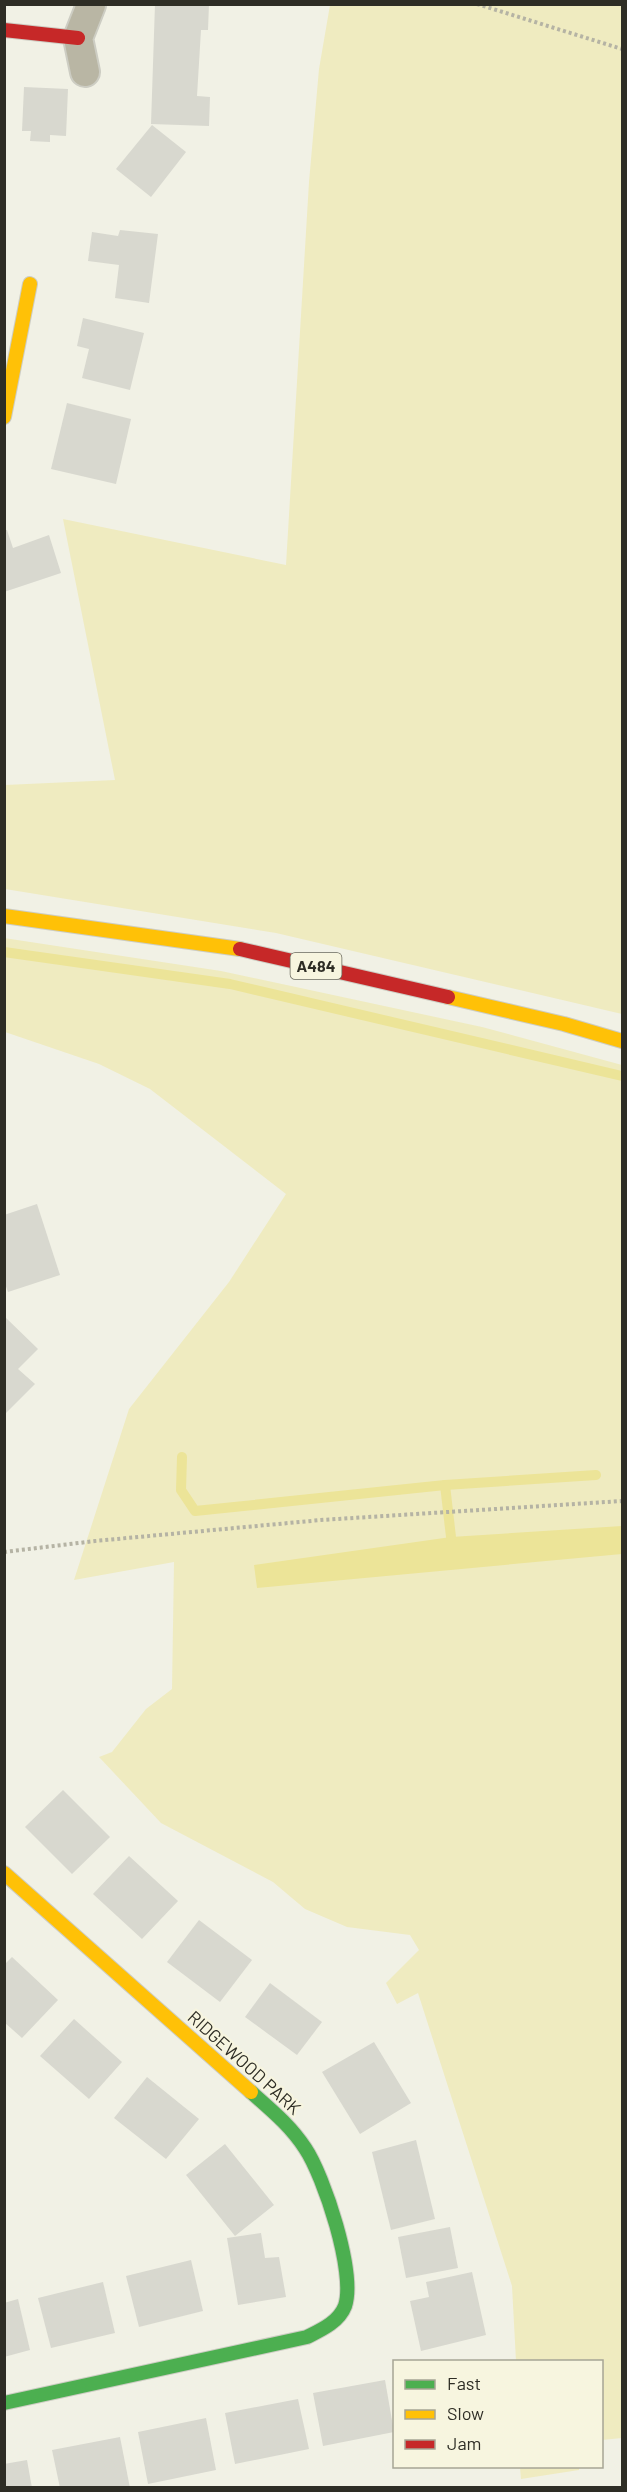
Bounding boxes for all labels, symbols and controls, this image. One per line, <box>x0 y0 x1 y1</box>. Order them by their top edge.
road number: A484 <box>290 953 342 979</box>
street label: RIDGEWOOD PARK <box>184 2006 306 2119</box>
legend <box>393 2360 603 2468</box>
text: Fast <box>447 2372 481 2394</box>
text: Slow <box>447 2402 484 2424</box>
text: Jam <box>447 2432 481 2454</box>

